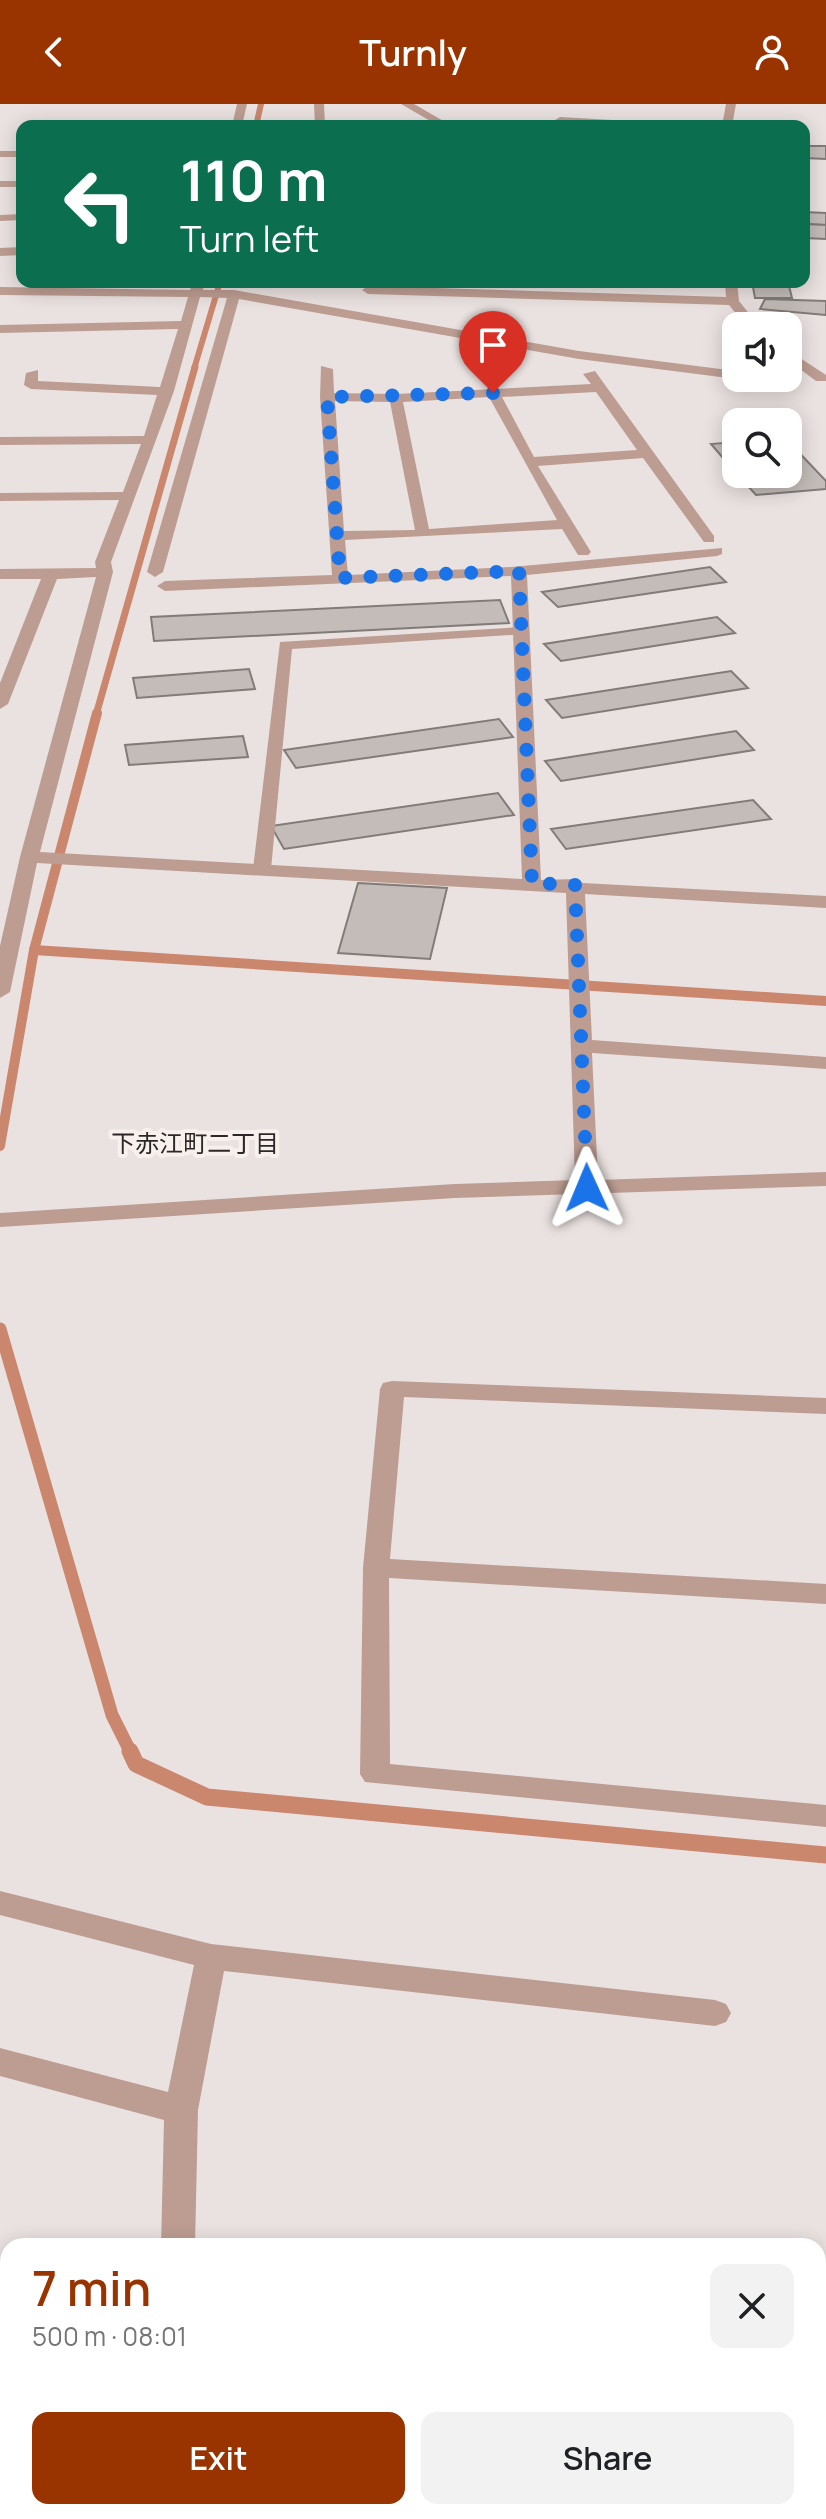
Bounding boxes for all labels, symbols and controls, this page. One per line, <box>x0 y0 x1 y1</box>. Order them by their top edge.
text: Turnly <box>359 28 467 77</box>
icon: back <box>32 30 76 74</box>
icon: person <box>750 30 794 74</box>
text: 110 m <box>180 141 327 218</box>
icon: left <box>48 152 152 256</box>
text: Turn left <box>180 214 319 263</box>
pin <box>459 311 527 393</box>
map controls <box>722 312 802 488</box>
button: sound <box>722 312 802 392</box>
icon: arrive <box>471 323 515 367</box>
button: search <box>722 408 802 488</box>
district label: 下赤江町二丁目 <box>111 1126 279 1159</box>
position arrow <box>545 1146 629 1230</box>
text: 7 min <box>32 2255 151 2320</box>
button: close <box>710 2264 794 2348</box>
text: 500 m · 08:01 <box>32 2318 187 2354</box>
button: Exit <box>32 2412 405 2504</box>
button: Share <box>421 2412 794 2504</box>

